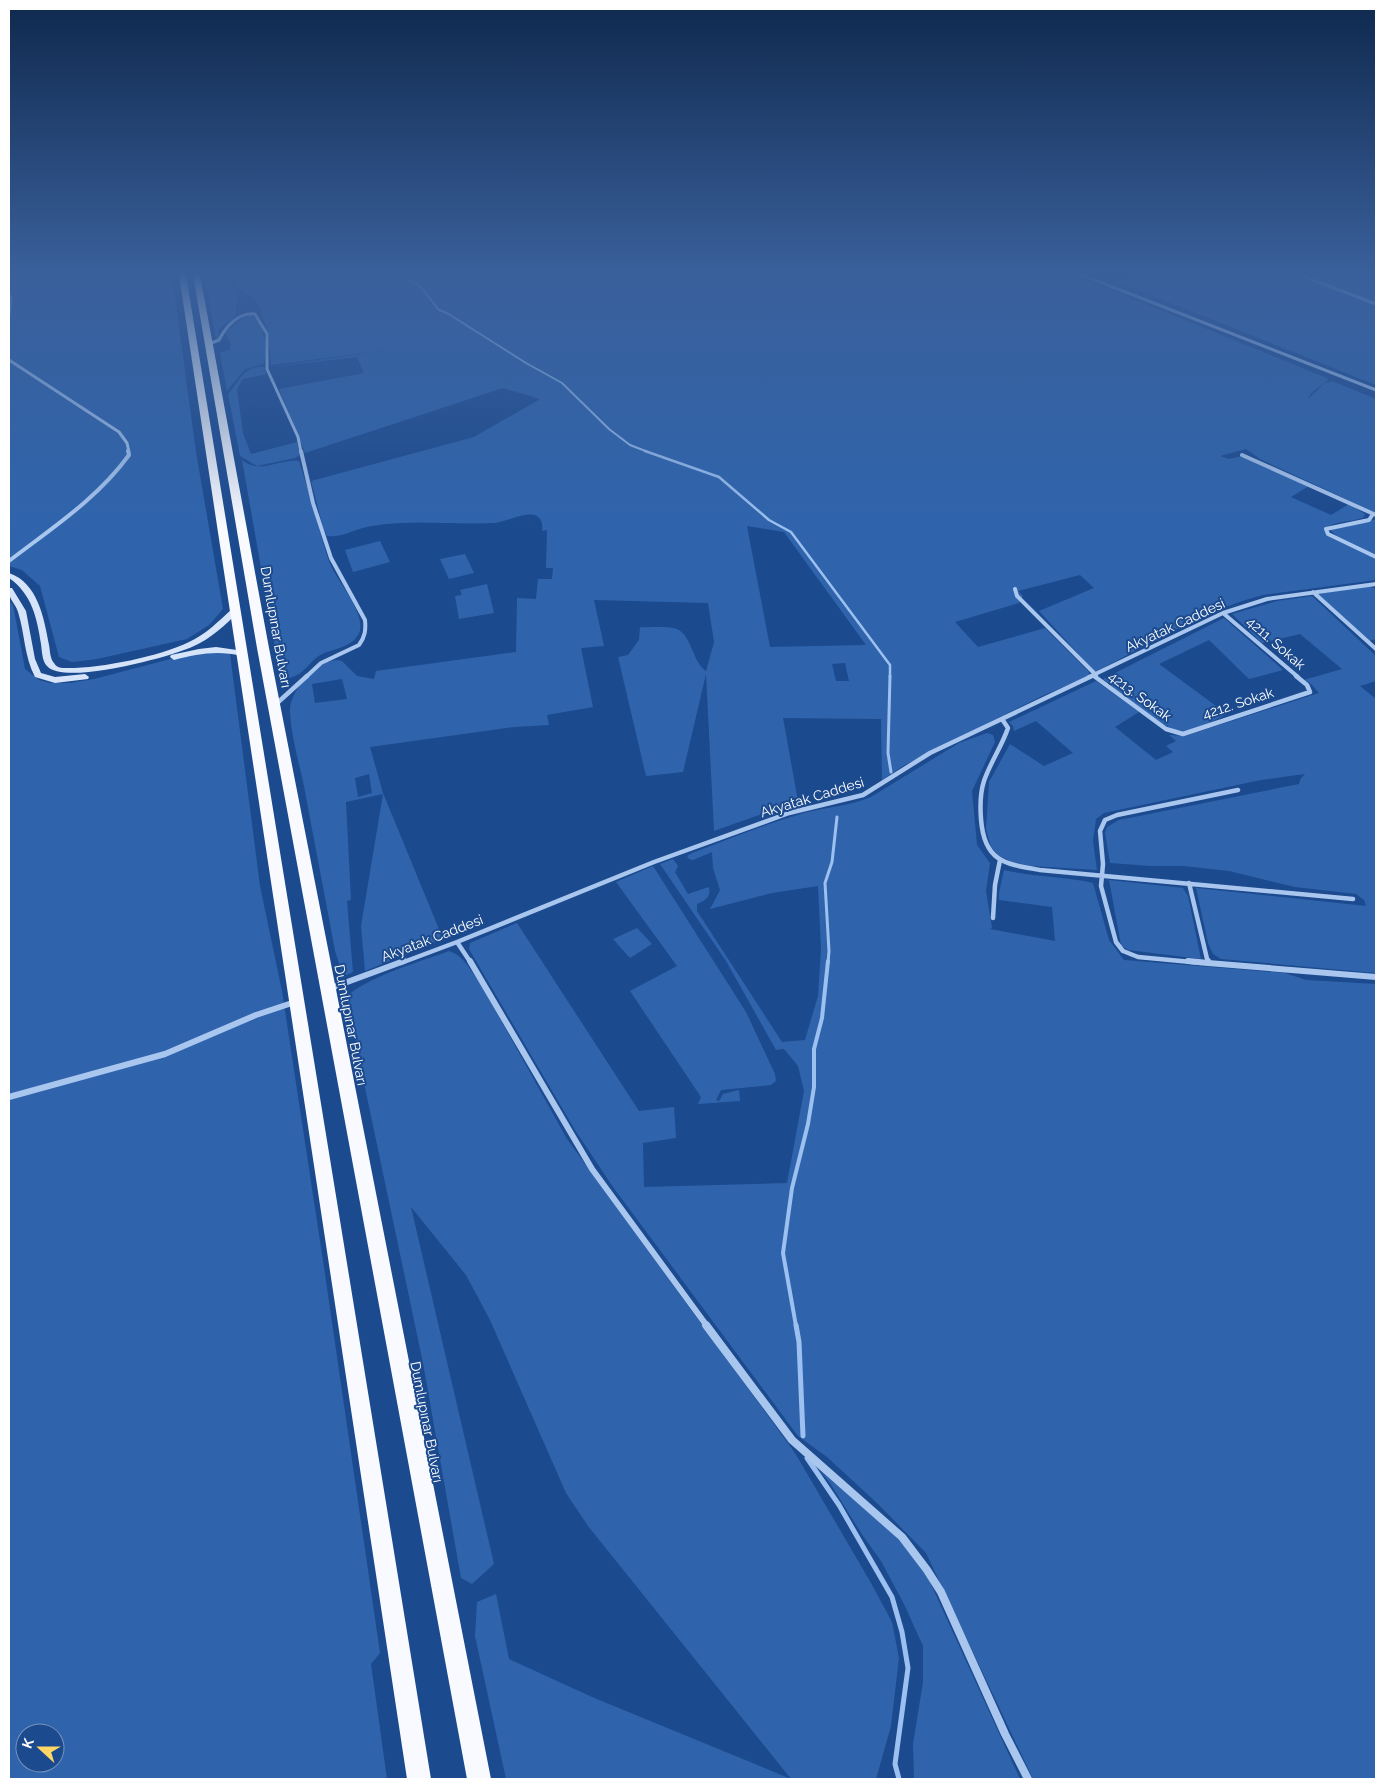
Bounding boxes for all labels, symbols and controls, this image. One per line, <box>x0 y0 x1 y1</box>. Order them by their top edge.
street label: Dumlupınar Bulvarı <box>257 565 295 689</box>
street label: Akyatak Caddesi <box>1123 595 1227 655</box>
street label: 4211. Sokak <box>1243 613 1309 673</box>
street label: 4213. Sokak <box>1105 668 1175 725</box>
street label: 4212. Sokak <box>1200 684 1276 722</box>
street label: Akyatak Caddesi <box>758 774 866 820</box>
street label: Akyatak Caddesi <box>379 911 485 965</box>
street label: Dumlupınar Bulvarı <box>331 963 371 1087</box>
street label: Dumlupınar Bulvarı <box>407 1360 447 1484</box>
north arrow <box>15 1723 65 1773</box>
text: K <box>19 1736 37 1751</box>

